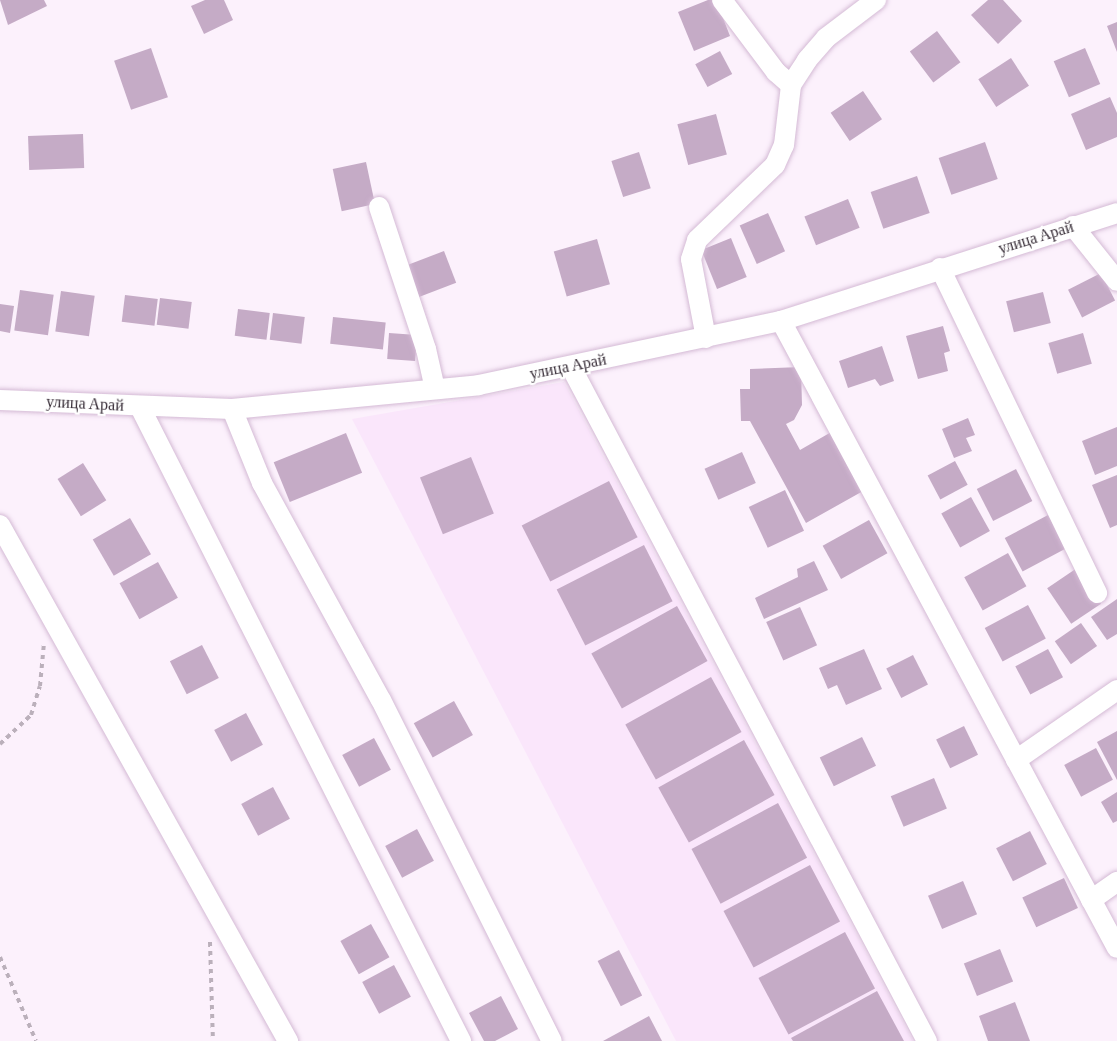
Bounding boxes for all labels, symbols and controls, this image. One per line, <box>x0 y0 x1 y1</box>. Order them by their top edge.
street label: улица Арай <box>996 217 1076 259</box>
street label: улица Арай <box>528 350 608 384</box>
street label: улица Арай <box>46 392 124 416</box>

